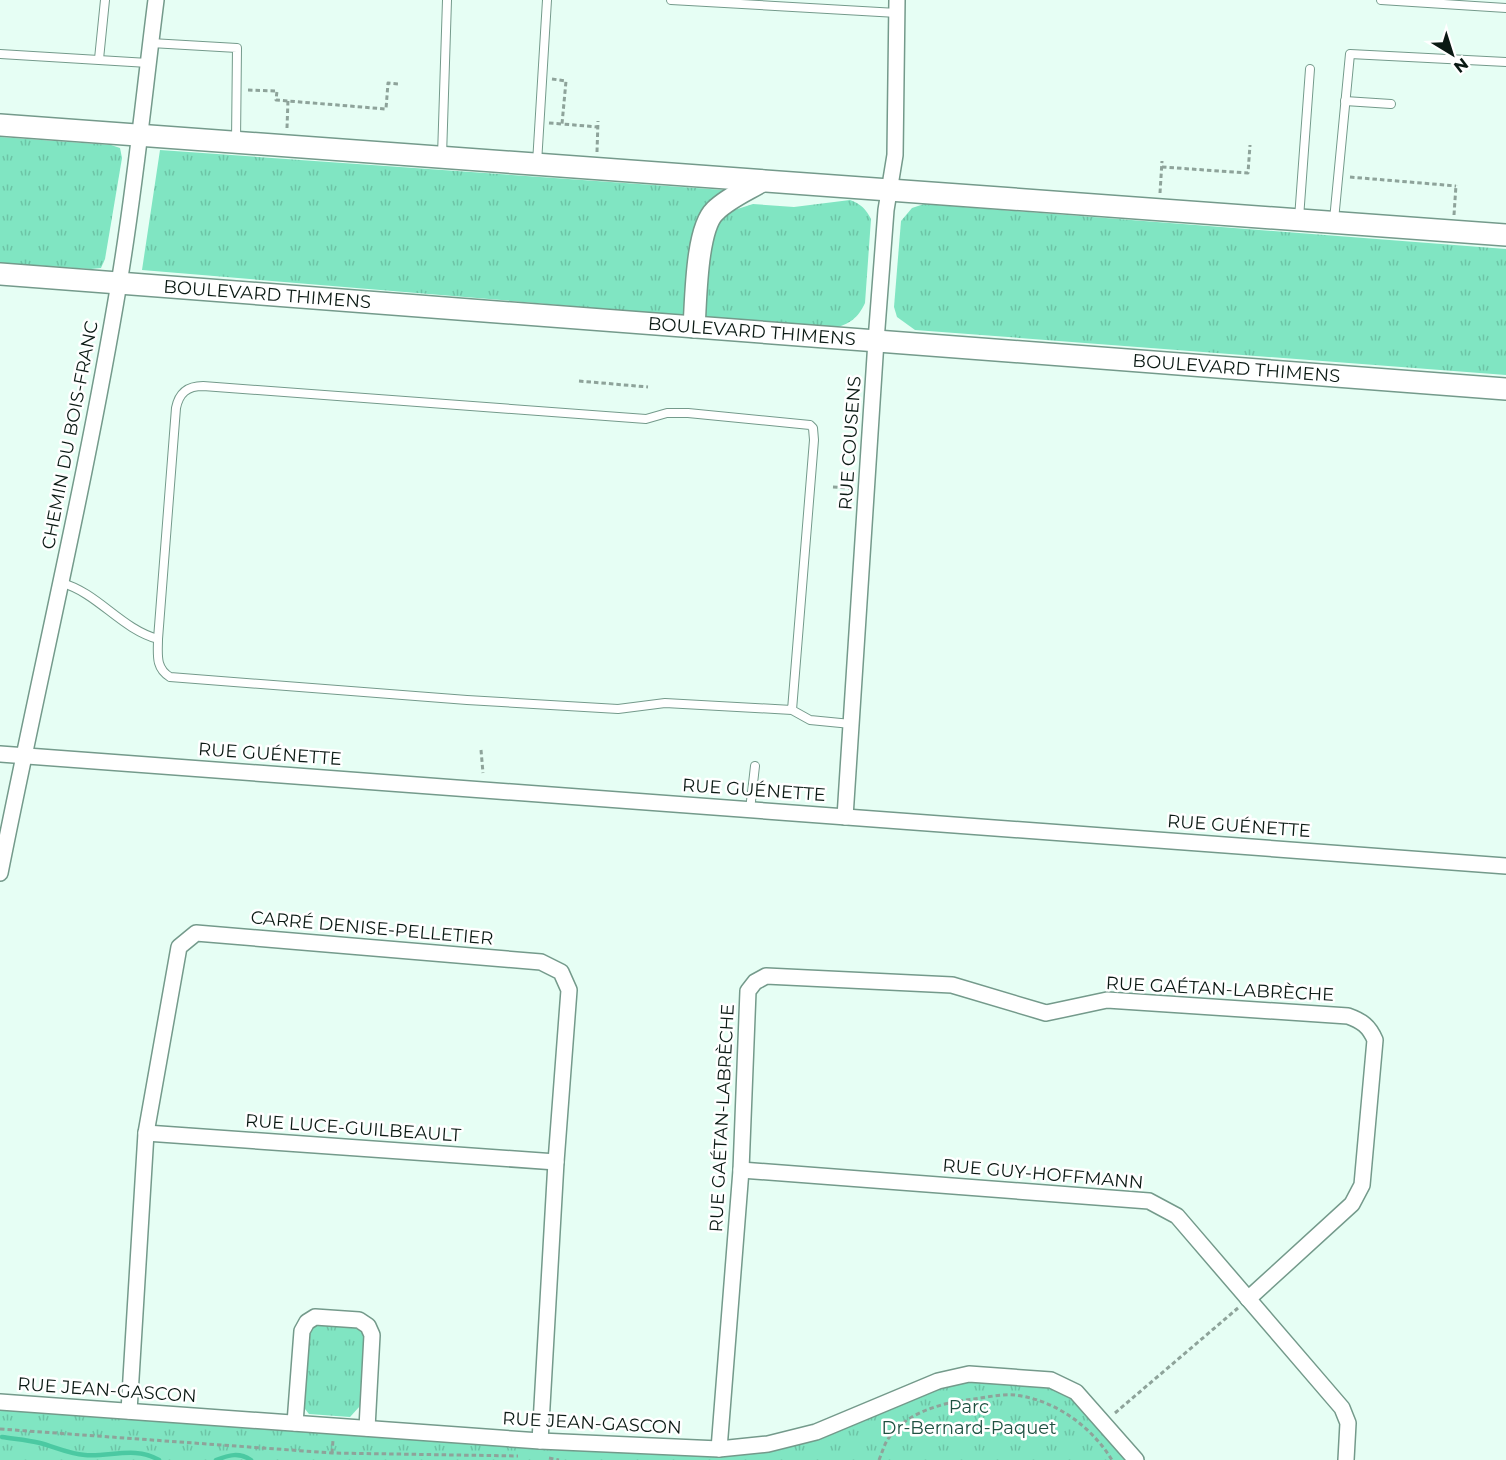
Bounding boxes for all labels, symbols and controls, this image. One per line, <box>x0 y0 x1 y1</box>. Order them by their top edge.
north arrow <box>1422 24 1482 84</box>
text: N <box>1450 54 1472 77</box>
street label: BOULEVARD THIMENS <box>163 276 372 313</box>
street label: BOULEVARD THIMENS <box>647 313 856 350</box>
street label: CHEMIN DU BOIS-FRANC <box>37 319 103 551</box>
street label: BOULEVARD THIMENS <box>1132 350 1341 387</box>
street label: RUE COUSENS <box>834 375 866 511</box>
street label: RUE GUÉNETTE <box>198 738 342 770</box>
street label: RUE GUÉNETTE <box>682 774 826 806</box>
street label: RUE GUÉNETTE <box>1167 810 1311 842</box>
street label: CARRÉ DENISE-PELLETIER <box>250 906 494 950</box>
street label: RUE GAÉTAN-LABRÈCHE <box>1105 972 1335 1006</box>
street label: RUE GAÉTAN-LABRÈCHE <box>705 1003 739 1233</box>
street label: RUE LUCE-GUILBEAULT <box>244 1109 462 1147</box>
street label: RUE GUY-HOFFMANN <box>942 1154 1144 1194</box>
street label: RUE JEAN-GASCON <box>17 1373 197 1407</box>
park label: Parc Dr-Bernard-Paquet <box>882 1396 1056 1439</box>
street label: RUE JEAN-GASCON <box>502 1407 682 1439</box>

